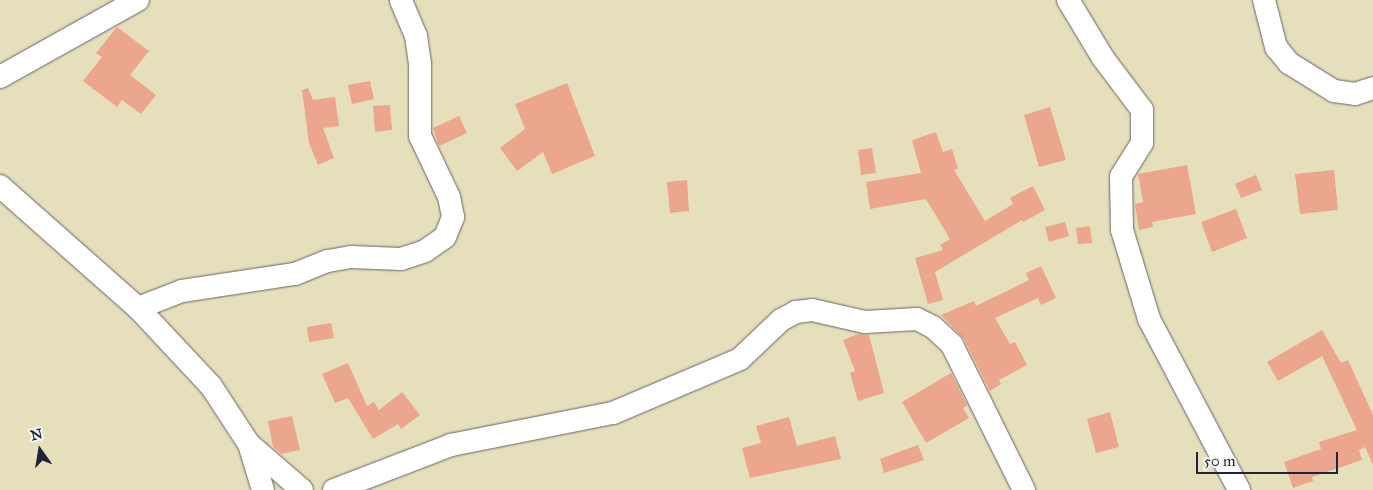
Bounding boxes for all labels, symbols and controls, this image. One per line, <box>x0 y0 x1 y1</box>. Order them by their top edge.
north arrow <box>15 425 65 475</box>
text: N <box>29 425 44 445</box>
scale bar <box>1198 442 1340 474</box>
text: 50 m <box>1204 452 1236 470</box>

